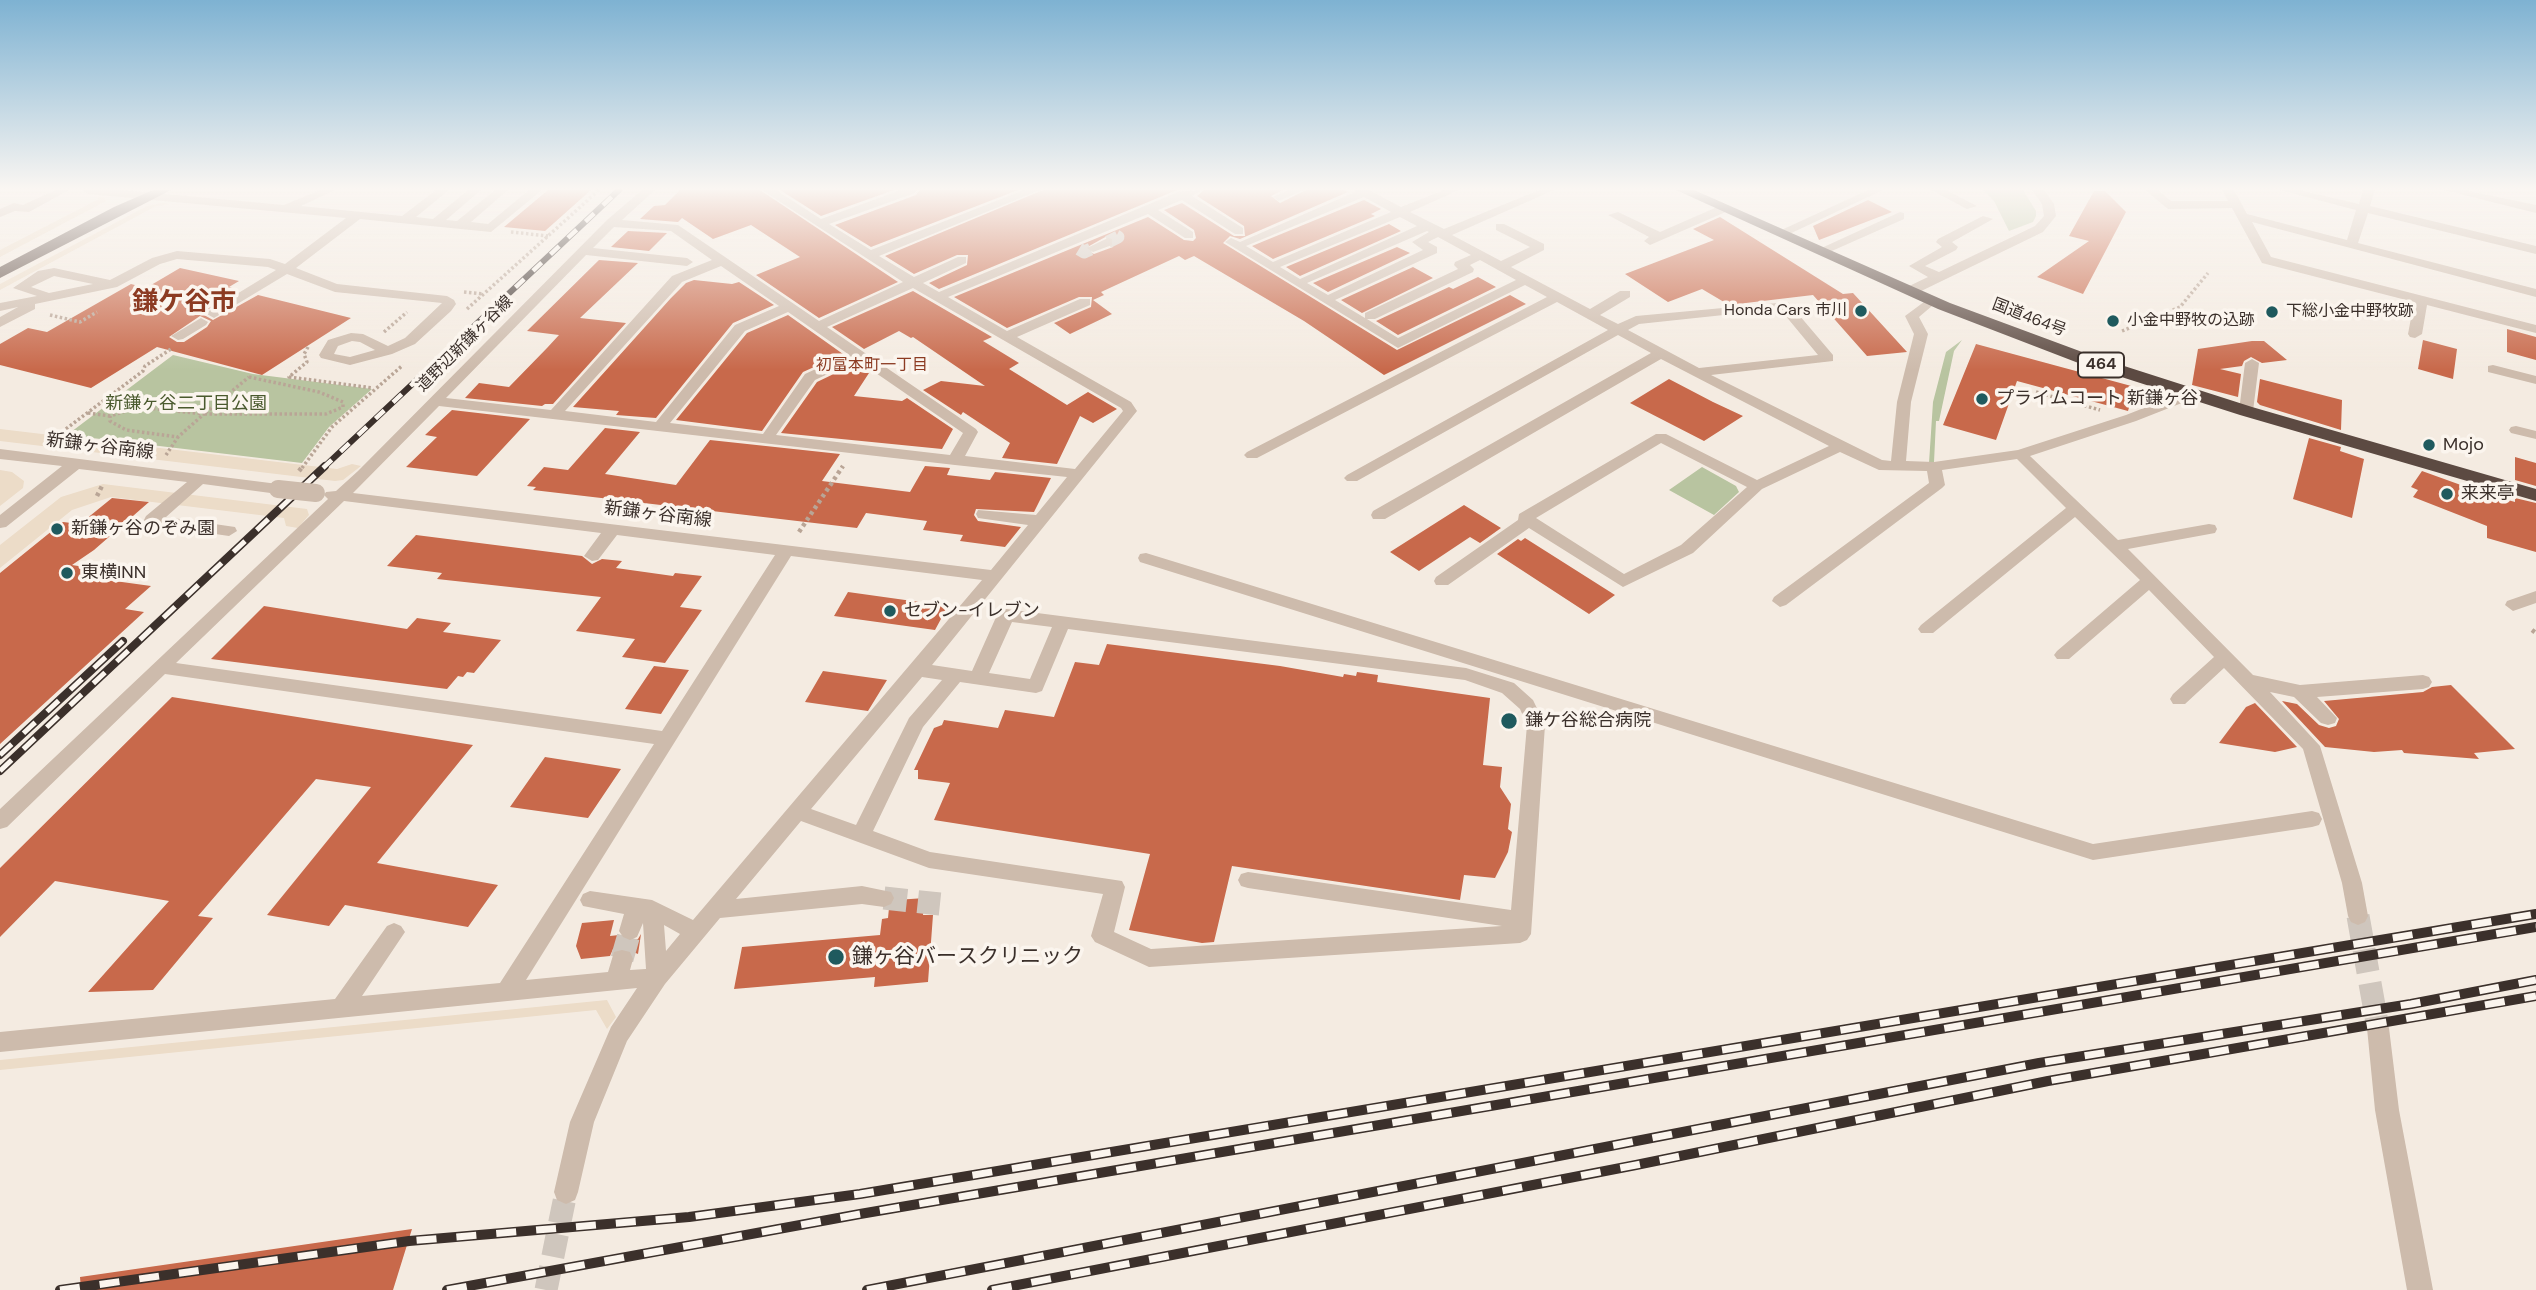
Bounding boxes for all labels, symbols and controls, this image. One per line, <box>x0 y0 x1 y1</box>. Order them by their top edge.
district label: 鎌ケ谷市 <box>132 287 236 319</box>
street label: 道野辺新鎌ヶ谷線 <box>413 292 517 396</box>
street label: 国道464号 <box>1989 295 2069 341</box>
place label: Honda Cars 市川 <box>1724 301 1847 321</box>
place label: 下総小金中野牧跡 <box>2286 302 2414 322</box>
marker: Honda Cars 市川 <box>1853 303 1869 319</box>
marker: 下総小金中野牧跡 <box>2264 304 2280 320</box>
place label: 小金中野牧の込跡 <box>2127 311 2255 331</box>
marker: 小金中野牧の込跡 <box>2105 313 2121 329</box>
road number: 464 <box>2078 352 2124 378</box>
district label: 初富本町一丁目 <box>816 356 928 376</box>
place label: プライムコート 新鎌ヶ谷 <box>1996 388 2199 410</box>
marker: プライムコート 新鎌ヶ谷 <box>1974 391 1990 407</box>
park label: 新鎌ヶ谷二丁目公園 <box>105 393 267 415</box>
street label: 新鎌ヶ谷南線 <box>45 430 155 464</box>
place label: Mojo <box>2443 434 2484 456</box>
marker: Mojo <box>2421 437 2437 453</box>
place label: 来来亭 <box>2461 483 2515 505</box>
marker: 来来亭 <box>2439 486 2455 502</box>
street label: 新鎌ヶ谷南線 <box>603 498 713 532</box>
place label: 新鎌ヶ谷のぞみ園 <box>71 518 215 540</box>
marker: 新鎌ヶ谷のぞみ園 <box>49 521 65 537</box>
place label: 東横INN <box>81 562 146 584</box>
marker: 東横INN <box>59 565 75 581</box>
place label: セブン-イレブン <box>904 600 1040 622</box>
marker: セブン-イレブン <box>882 603 898 619</box>
place label: 鎌ケ谷総合病院 <box>1525 710 1651 732</box>
marker: 鎌ケ谷総合病院 <box>1499 711 1519 731</box>
place label: 鎌ヶ谷バースクリニック <box>852 944 1083 970</box>
marker: 鎌ヶ谷バースクリニック <box>826 947 846 967</box>

